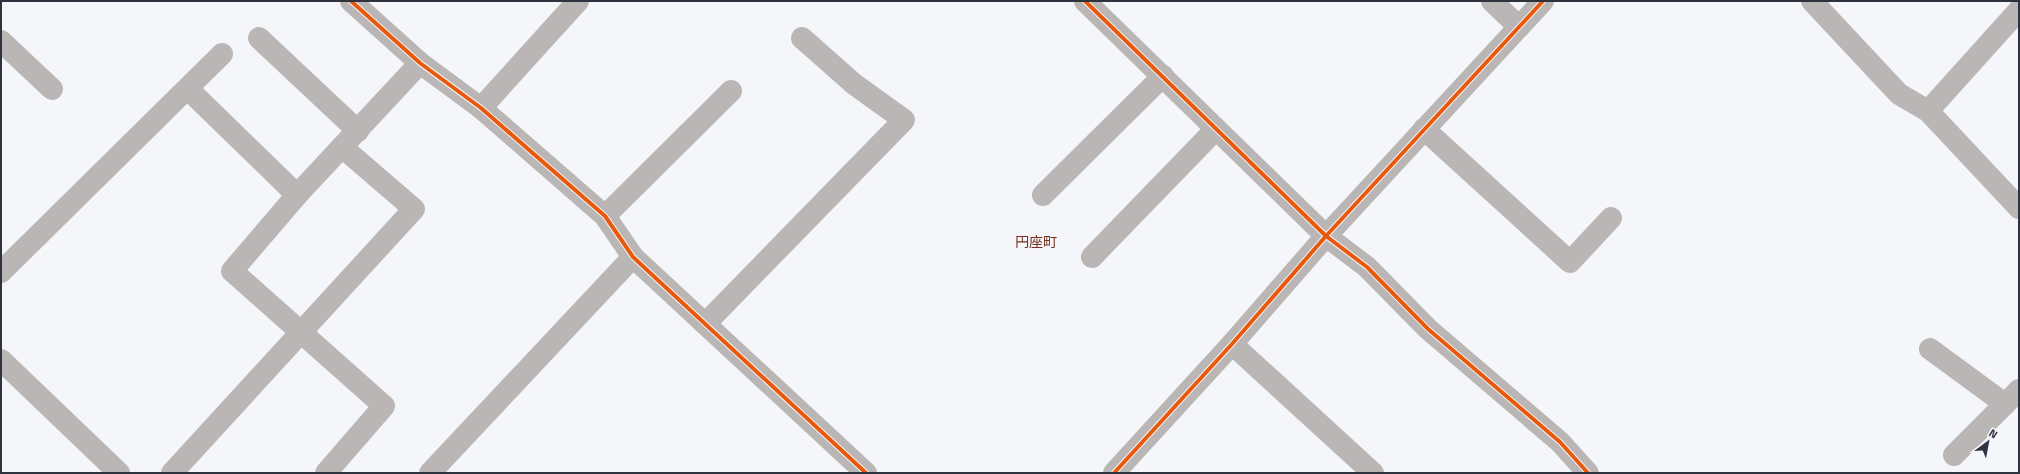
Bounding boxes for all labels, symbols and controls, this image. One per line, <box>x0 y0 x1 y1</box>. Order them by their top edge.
district label: 円座町 <box>1015 231 1057 252</box>
north arrow <box>1968 422 2008 462</box>
text: N <box>1986 425 2001 442</box>

